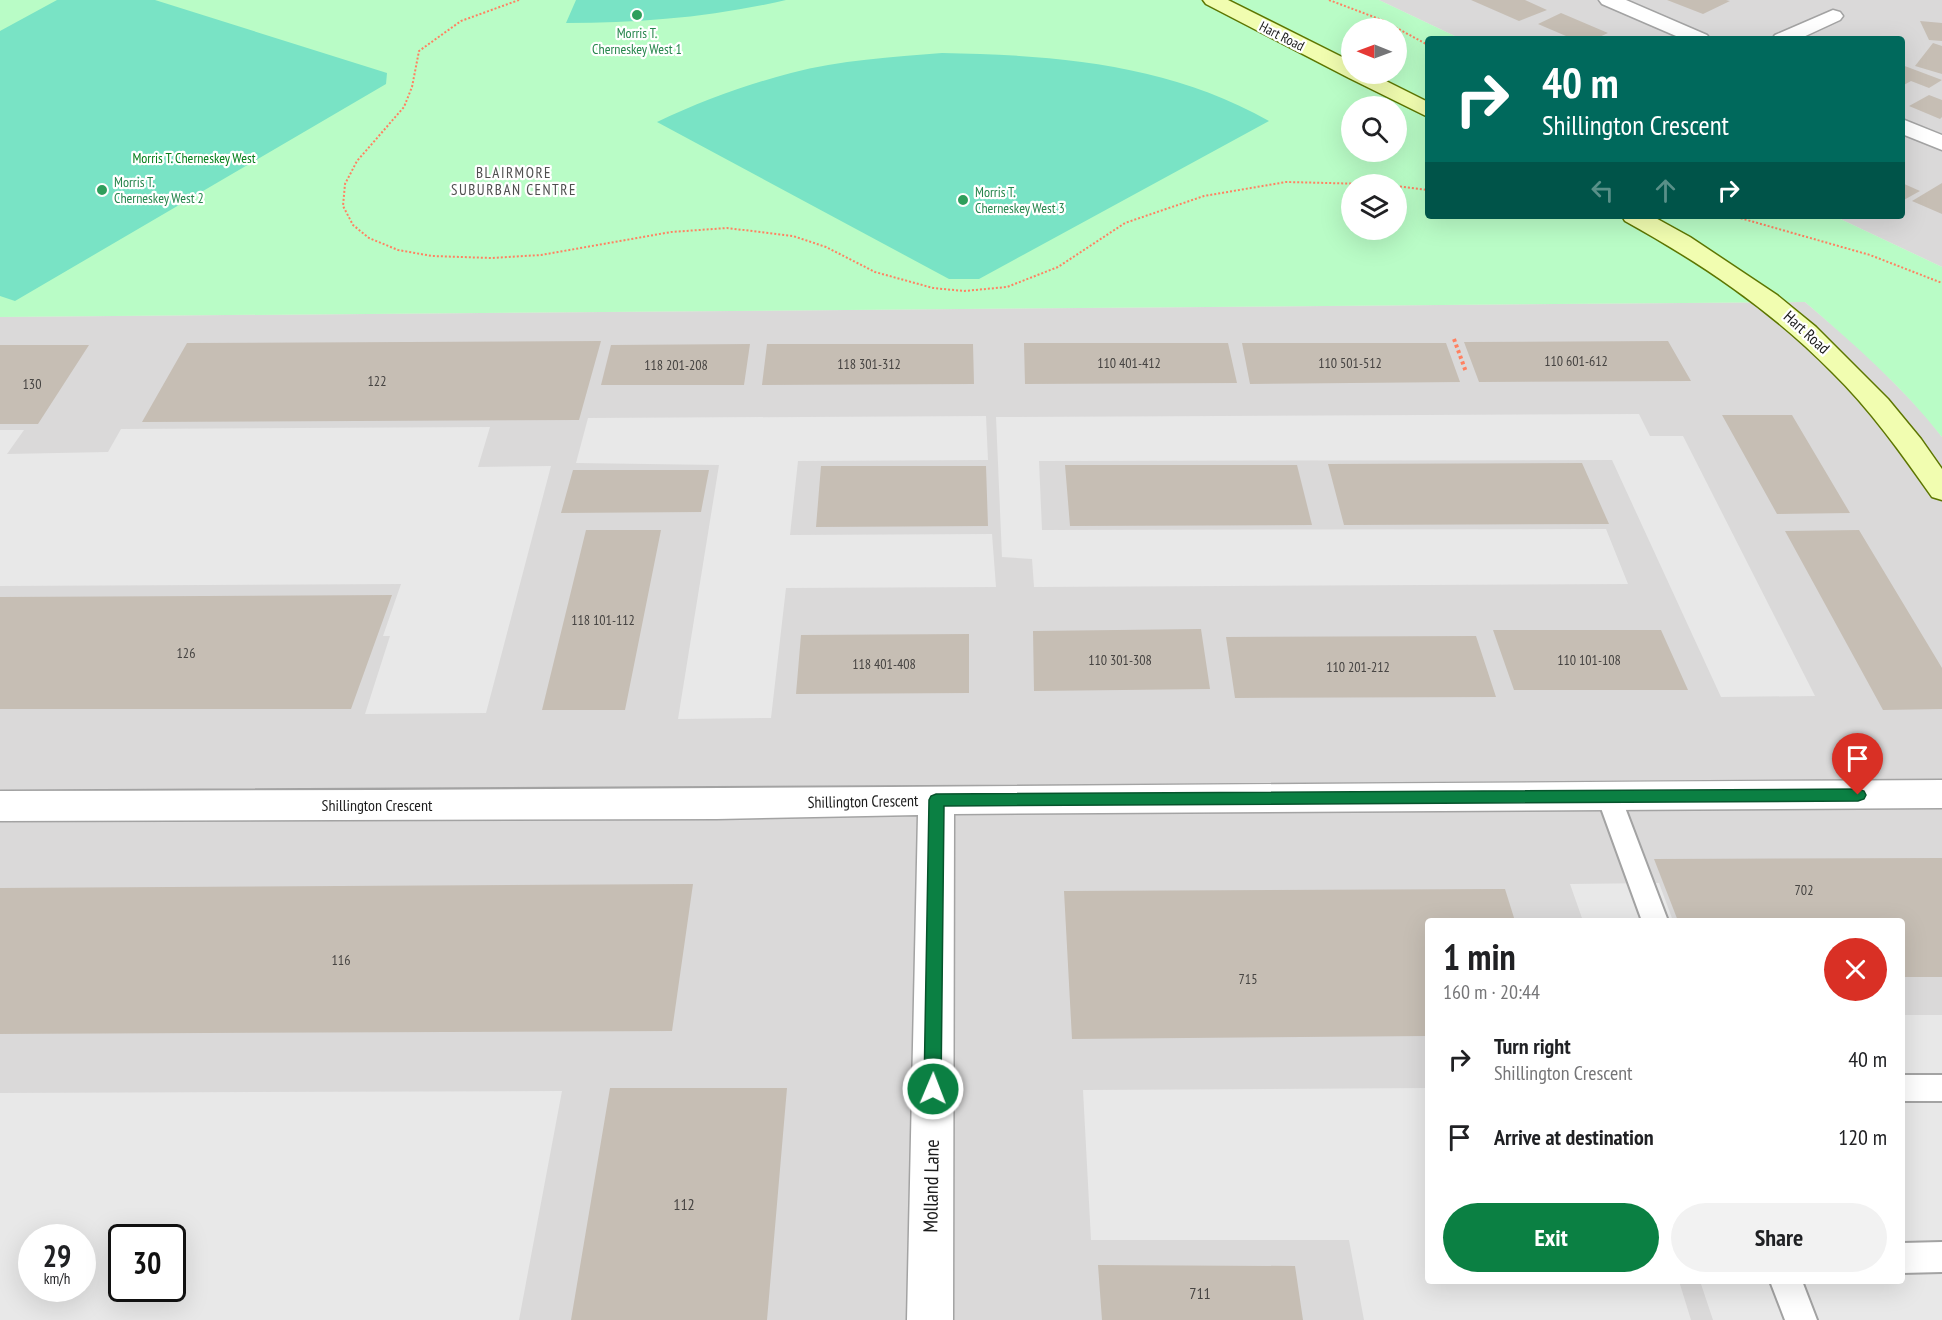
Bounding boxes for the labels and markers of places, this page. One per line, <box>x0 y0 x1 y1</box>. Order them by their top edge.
marker: Morris T. Cherneskey West 1 <box>630 8 644 22</box>
place label: Morris T. Cherneskey West 1 <box>592 24 682 58</box>
place label: Morris T. Cherneskey West 2 <box>114 173 204 207</box>
marker: Morris T. Cherneskey West 2 <box>95 183 109 197</box>
place label: Morris T. Cherneskey West 3 <box>975 183 1065 217</box>
marker: Morris T. Cherneskey West 3 <box>956 193 970 207</box>
pin <box>1832 733 1883 795</box>

